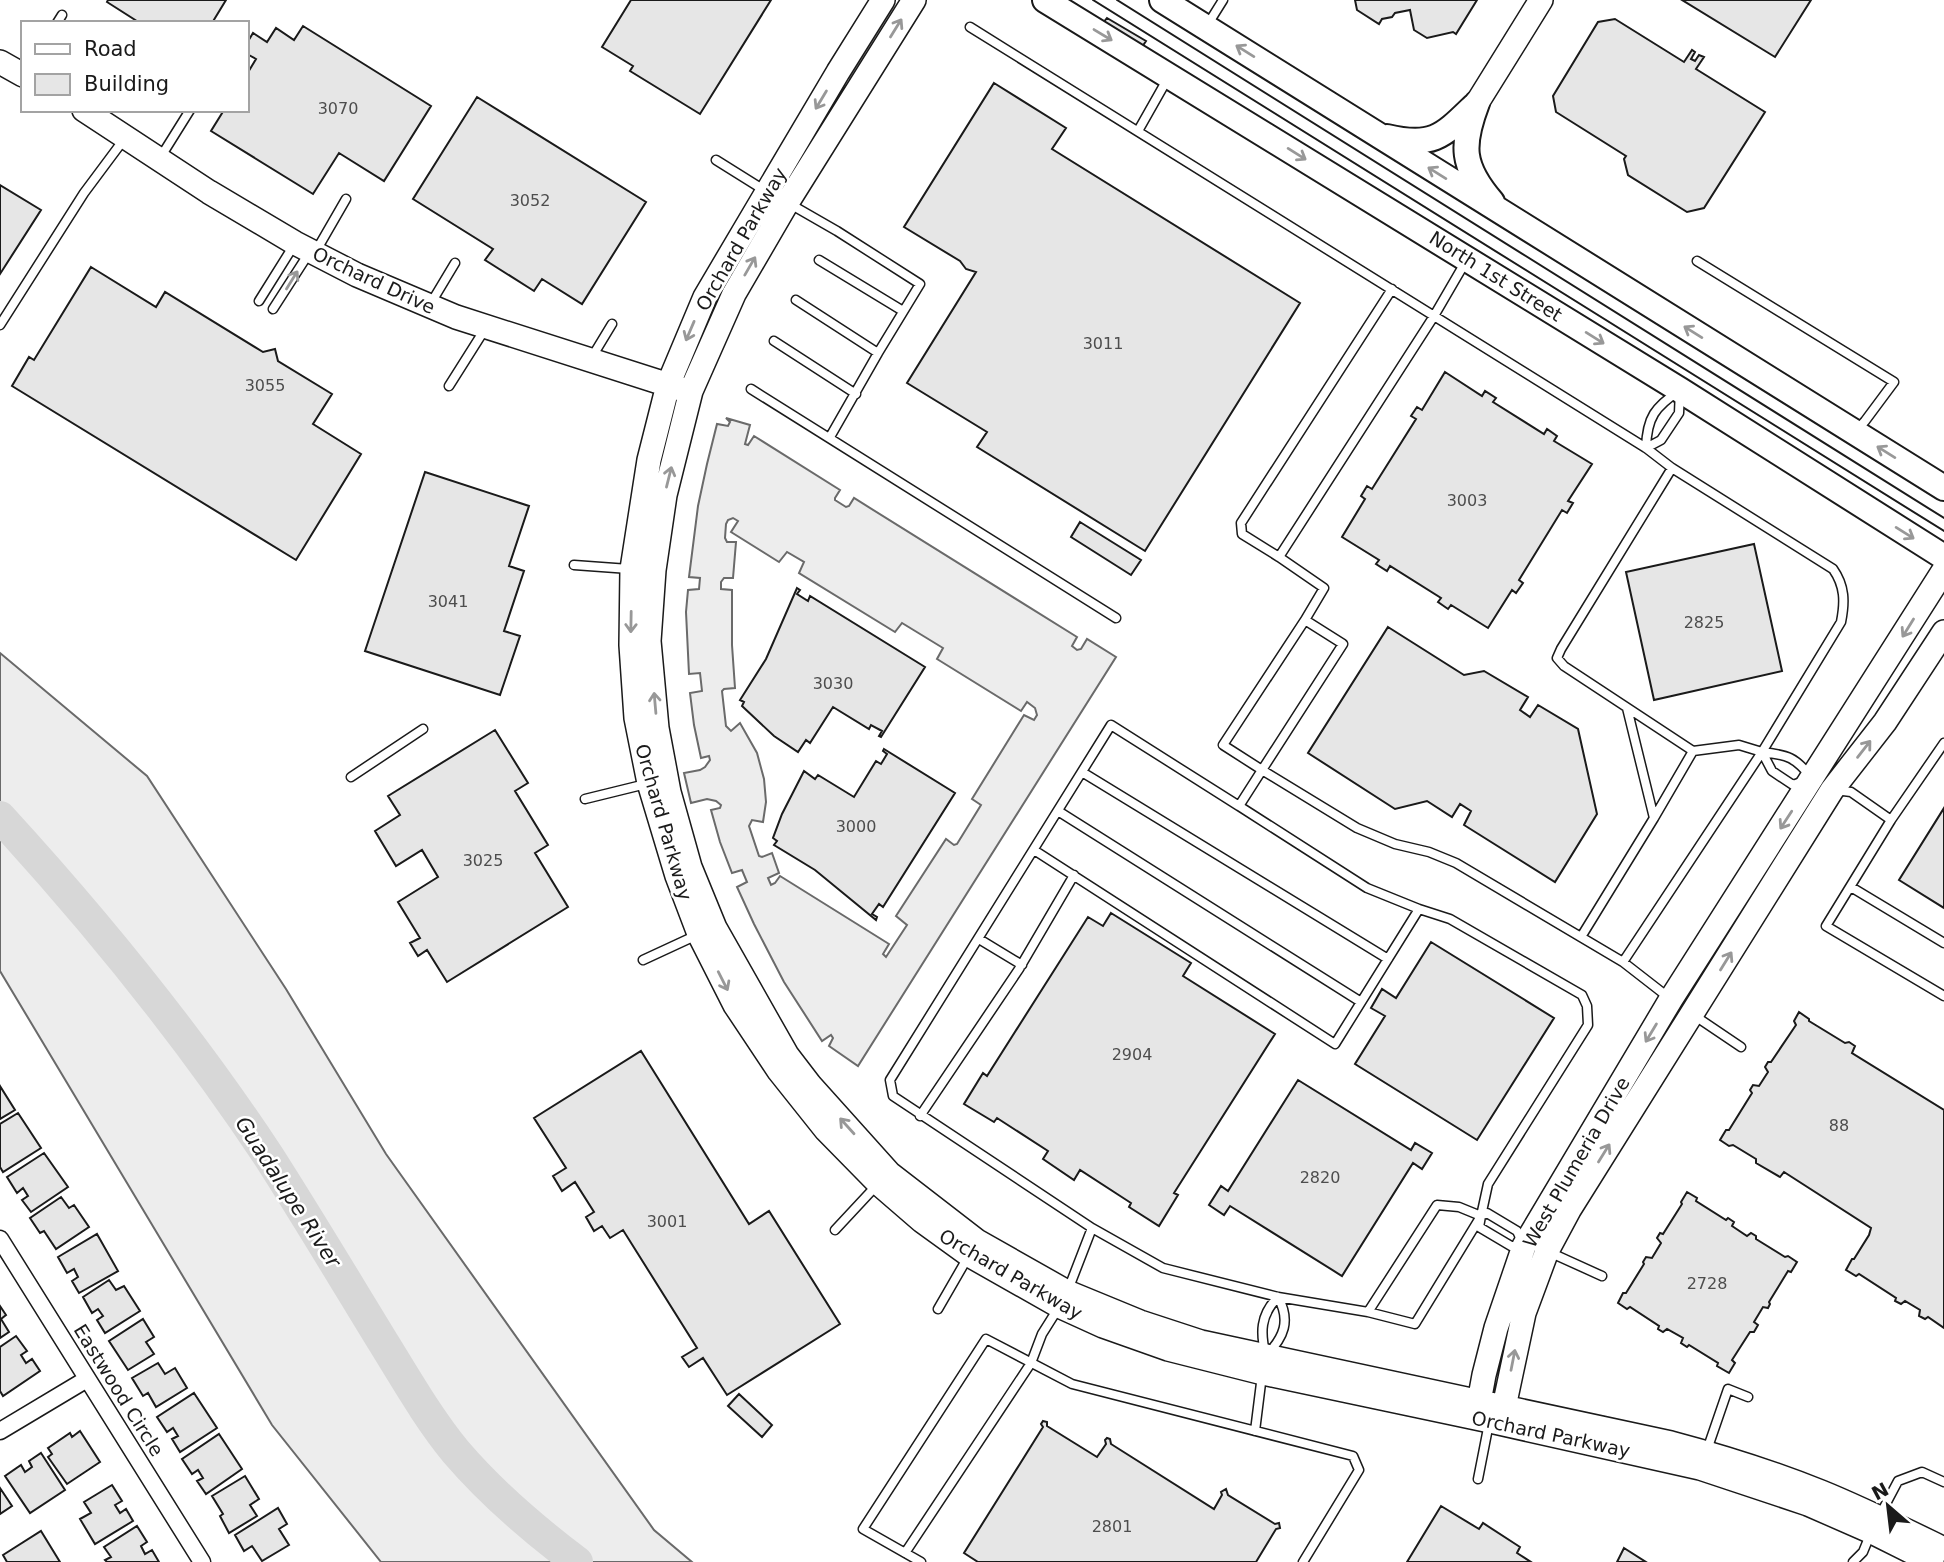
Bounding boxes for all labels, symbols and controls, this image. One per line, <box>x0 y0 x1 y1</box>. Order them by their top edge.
one-way arrow <box>889 19 904 38</box>
legend <box>21 21 248 112</box>
one-way arrow <box>1092 29 1112 43</box>
text: Road <box>84 37 137 61</box>
one-way arrow <box>1236 44 1256 58</box>
text: Building <box>84 72 169 96</box>
one-way arrow <box>814 89 828 109</box>
house number: 3070 <box>318 99 358 118</box>
one-way arrow <box>1287 147 1307 161</box>
street label: Orchard Parkway <box>691 164 791 314</box>
one-way arrow <box>1428 166 1448 180</box>
house number: 3052 <box>510 191 550 210</box>
street label: North 1st Street <box>1426 226 1566 326</box>
street label: Orchard Drive <box>309 242 439 318</box>
one-way arrow <box>743 257 757 277</box>
one-way arrow <box>284 271 299 290</box>
one-way arrow <box>683 320 696 342</box>
one-way arrow <box>1684 324 1703 339</box>
one-way arrow <box>1585 330 1604 345</box>
house number: 3011 <box>1083 334 1123 353</box>
house number: 3055 <box>245 376 285 395</box>
one-way arrow <box>1877 445 1896 460</box>
one-way arrow <box>663 467 676 489</box>
house number: 3003 <box>1447 491 1487 510</box>
one-way arrow <box>1895 527 1915 541</box>
house number: 3041 <box>428 592 468 611</box>
one-way arrow <box>624 610 638 633</box>
house number: 2825 <box>1684 613 1724 632</box>
one-way arrow <box>1900 617 1914 637</box>
house number: 3030 <box>813 674 853 693</box>
one-way arrow <box>648 692 661 715</box>
one-way arrow <box>1857 740 1872 758</box>
street label: Orchard Parkway <box>631 741 697 903</box>
one-way arrow <box>1778 810 1793 829</box>
house number: 3000 <box>836 817 876 836</box>
house number: 3025 <box>463 851 503 870</box>
one-way arrow <box>1719 951 1733 971</box>
one-way arrow <box>716 970 730 991</box>
one-way arrow <box>1644 1022 1658 1042</box>
house number: 2904 <box>1112 1045 1152 1064</box>
street label: West Plumeria Drive <box>1518 1073 1634 1251</box>
water label: Guadalupe River <box>230 1112 346 1273</box>
house number: 88 <box>1829 1116 1849 1135</box>
one-way arrow <box>838 1118 855 1135</box>
one-way arrow <box>1598 1144 1612 1164</box>
house number: 2820 <box>1300 1168 1340 1187</box>
house number: 3001 <box>647 1212 687 1231</box>
street label: Orchard Parkway <box>936 1224 1086 1324</box>
house number: 2728 <box>1687 1274 1727 1293</box>
street label: Eastwood Circle <box>70 1320 168 1460</box>
one-way arrow <box>1507 1349 1520 1372</box>
street label: Orchard Parkway <box>1470 1406 1632 1462</box>
north arrow <box>1853 1471 1923 1541</box>
text: N <box>1868 1478 1892 1504</box>
house number: 2801 <box>1092 1517 1132 1536</box>

